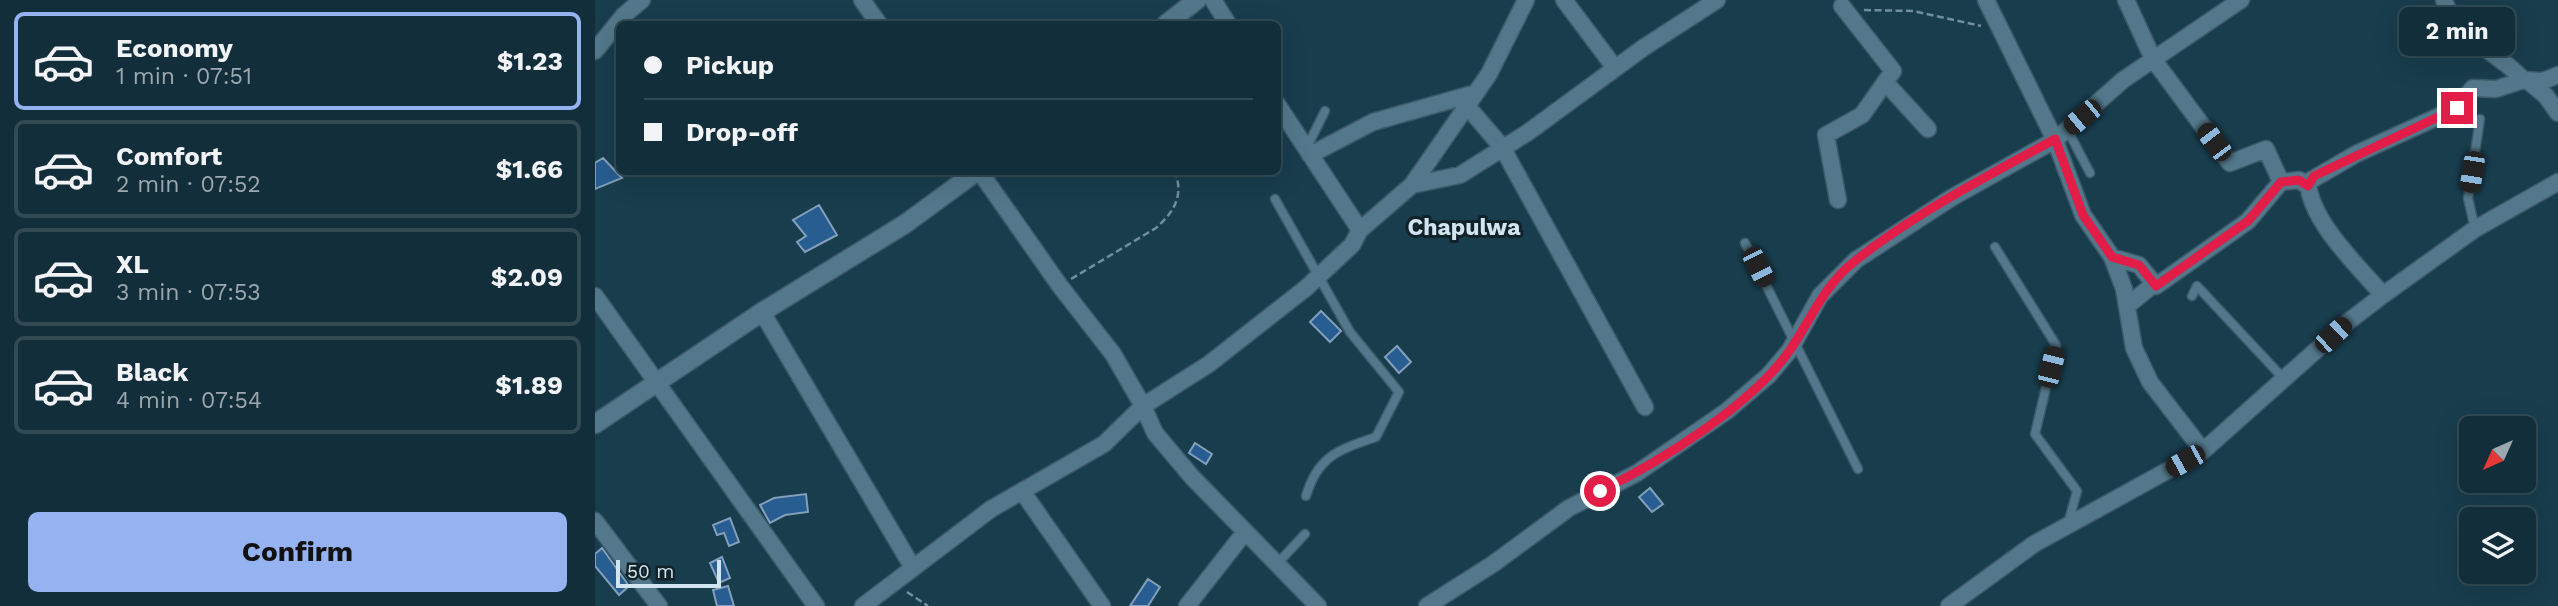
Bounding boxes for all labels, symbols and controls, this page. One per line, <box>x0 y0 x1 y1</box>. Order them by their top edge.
callout: 2 min <box>2399 7 2515 56</box>
text: 2 min <box>2426 18 2488 45</box>
icon: car <box>32 30 95 93</box>
text: Economy <box>116 33 233 63</box>
text: $1.23 <box>497 46 563 76</box>
text: Pickup <box>686 50 774 80</box>
text: 1 min · 07:51 <box>116 63 252 90</box>
route end <box>2441 92 2473 124</box>
car <box>2060 95 2105 139</box>
text: Drop-off <box>686 117 798 147</box>
car <box>2193 119 2236 165</box>
icon: car <box>32 138 95 201</box>
text: Comfort <box>116 141 222 171</box>
car <box>2459 150 2486 194</box>
text: $1.66 <box>496 154 563 184</box>
text: 2 min · 07:52 <box>116 171 261 198</box>
district label: Chapulwa <box>1407 214 1521 241</box>
car <box>1740 244 1777 290</box>
icon: car <box>32 246 95 309</box>
text: XL <box>116 249 149 279</box>
text: $2.09 <box>491 262 563 292</box>
text: 3 min · 07:53 <box>116 279 261 306</box>
car <box>2311 313 2356 357</box>
car <box>2036 344 2067 390</box>
icon: car <box>32 354 95 417</box>
text: Black <box>116 357 188 387</box>
text: $1.89 <box>495 370 563 400</box>
text: 4 min · 07:54 <box>116 387 262 414</box>
north arrow <box>2459 416 2536 494</box>
map controls <box>2459 416 2536 584</box>
car <box>2162 442 2209 480</box>
route start <box>1584 475 1616 507</box>
button: layers <box>2459 507 2536 584</box>
button: Confirm <box>28 512 567 592</box>
scale bar <box>616 557 721 589</box>
text: 50 m <box>627 560 674 583</box>

